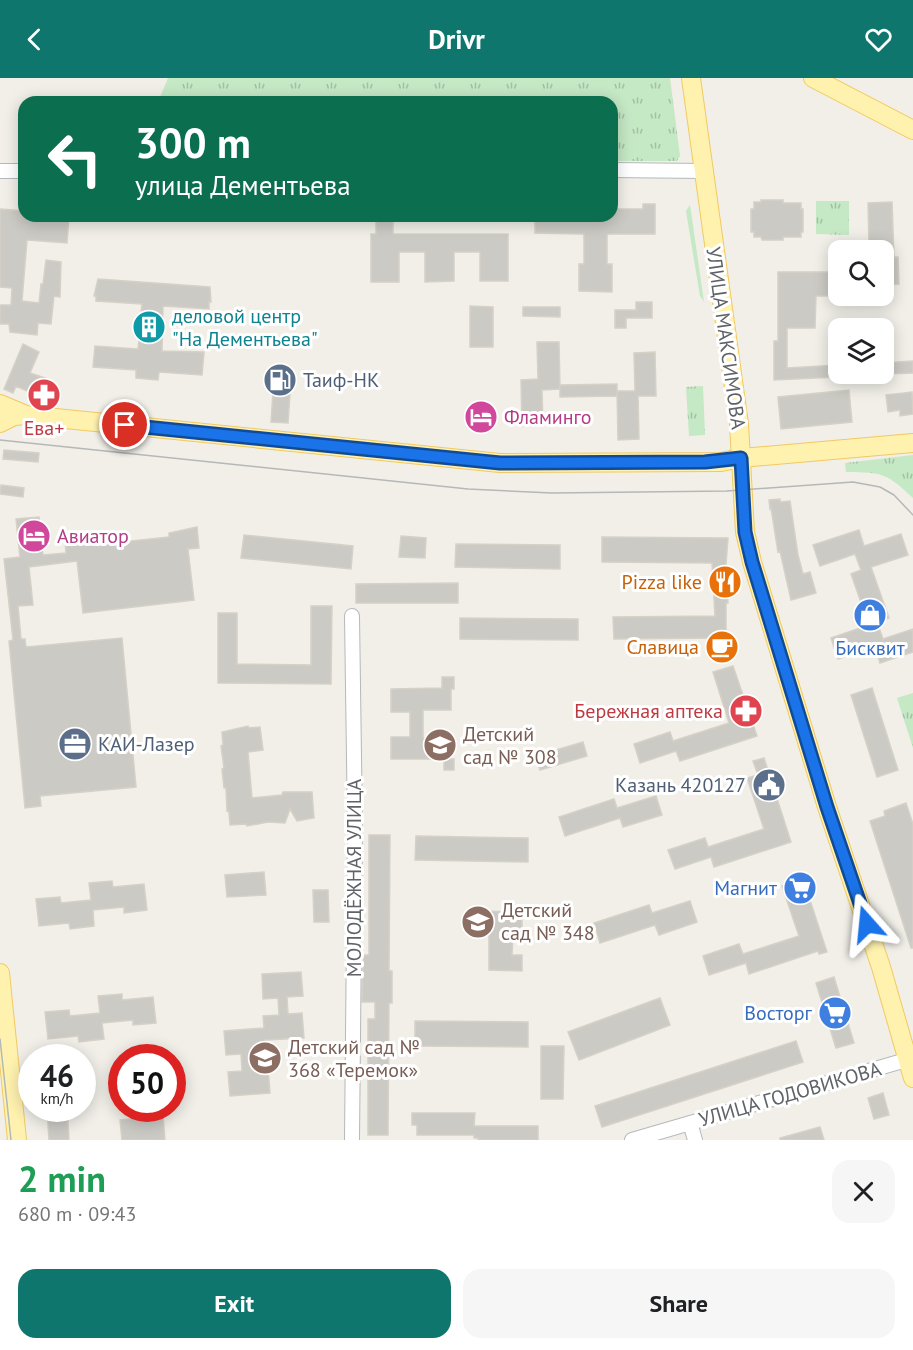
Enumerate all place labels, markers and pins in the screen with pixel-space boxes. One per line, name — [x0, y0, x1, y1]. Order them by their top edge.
place label: деловой центр "На Дементьева" — [172, 303, 318, 352]
building icon: деловой центр "На Дементьева" — [131, 309, 167, 345]
fuel station icon: Таиф-НК — [262, 362, 298, 398]
place label: Таиф-НК — [303, 367, 379, 393]
pharmacy icon: Ева+ — [26, 377, 62, 413]
pin — [99, 399, 150, 450]
hotel icon: Фламинго — [463, 399, 499, 435]
place label: Фламинго — [504, 404, 591, 430]
place label: Ева+ — [24, 415, 64, 441]
hotel icon: Авиатор — [16, 518, 52, 554]
place label: Авиатор — [57, 523, 129, 549]
restaurant icon: Pizza like — [707, 564, 743, 600]
place label: Pizza like — [622, 569, 702, 595]
shop icon: Бисквит — [852, 597, 888, 633]
cafe icon: Славица — [704, 629, 740, 665]
place label: Славица — [626, 634, 699, 660]
place label: Бисквит — [835, 635, 905, 661]
pharmacy icon: Бережная аптека — [728, 693, 764, 729]
place label: Бережная аптека — [574, 698, 723, 724]
place label: Детский сад № 308 — [463, 721, 557, 770]
office icon: КАИ-Лазер — [57, 726, 93, 762]
school or university icon: Детский сад № 308 — [422, 727, 458, 763]
place label: КАИ-Лазер — [98, 731, 195, 757]
public building icon: Казань 420127 — [751, 767, 787, 803]
place label: Казань 420127 — [615, 772, 746, 798]
supermarket icon: Магнит — [782, 870, 818, 906]
place label: Магнит — [714, 875, 777, 901]
place label: Детский сад № 348 — [501, 897, 595, 946]
school or university icon: Детский сад № 348 — [460, 904, 496, 940]
supermarket icon: Восторг — [817, 995, 853, 1031]
place label: Восторг — [744, 1000, 813, 1026]
place label: Детский сад № 368 «Теремок» — [288, 1034, 420, 1083]
school or university icon: Детский сад № 368 «Теремок» — [247, 1040, 283, 1076]

